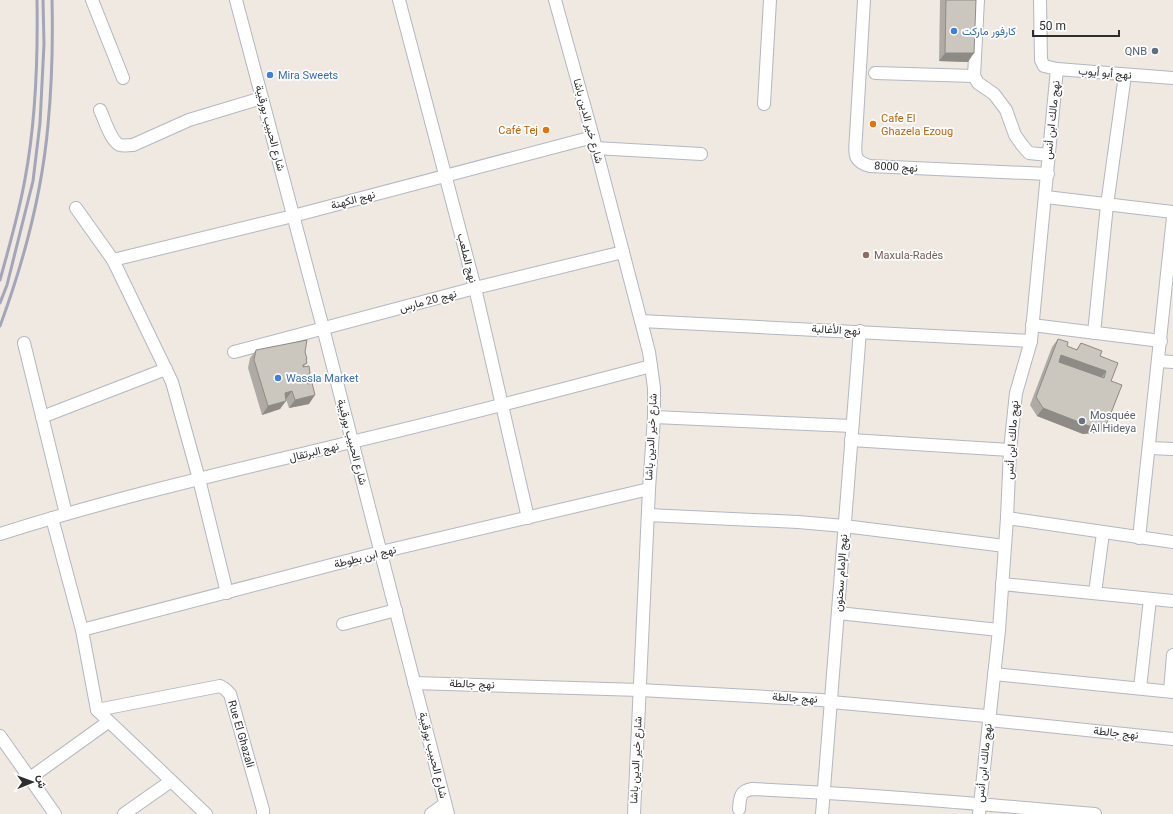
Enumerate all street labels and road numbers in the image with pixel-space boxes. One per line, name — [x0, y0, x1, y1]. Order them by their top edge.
street label: نهج أبو أيوب — [1078, 64, 1132, 83]
street label: شارع خير الدين باشا — [569, 77, 606, 165]
street label: نهج مالك ابن أنس — [1041, 80, 1064, 160]
street label: شارع الحبيب بورقيبة — [251, 84, 288, 173]
street label: نهج 8000 — [874, 159, 918, 176]
street label: نهج الكهنة — [330, 188, 377, 213]
street label: نهج الملعب — [454, 232, 479, 285]
street label: نهج 20 مارس — [398, 287, 458, 316]
street label: نهج الأغالبة — [811, 322, 861, 339]
street label: شارع خير الدين باشا — [642, 393, 661, 481]
street label: شارع الحبيب بورقيبة — [333, 398, 370, 487]
street label: نهج مالك ابن أنس — [1003, 400, 1022, 480]
street label: نهج البرتقال — [288, 440, 341, 465]
street label: نهج الإمام سحنون — [832, 534, 851, 612]
street label: نهج ابن بطوطة — [332, 543, 398, 572]
street label: نهج جالطة — [449, 677, 495, 692]
street label: نهج جالطة — [772, 690, 818, 707]
street label: Rue El Ghazali — [225, 699, 257, 769]
street label: شارع الحبيب بورقيبة — [415, 710, 450, 800]
street label: شارع خير الدين باشا — [627, 716, 646, 804]
street label: نهج مالك ابن أنس — [973, 723, 996, 803]
street label: نهج جالطة — [1093, 724, 1139, 743]

